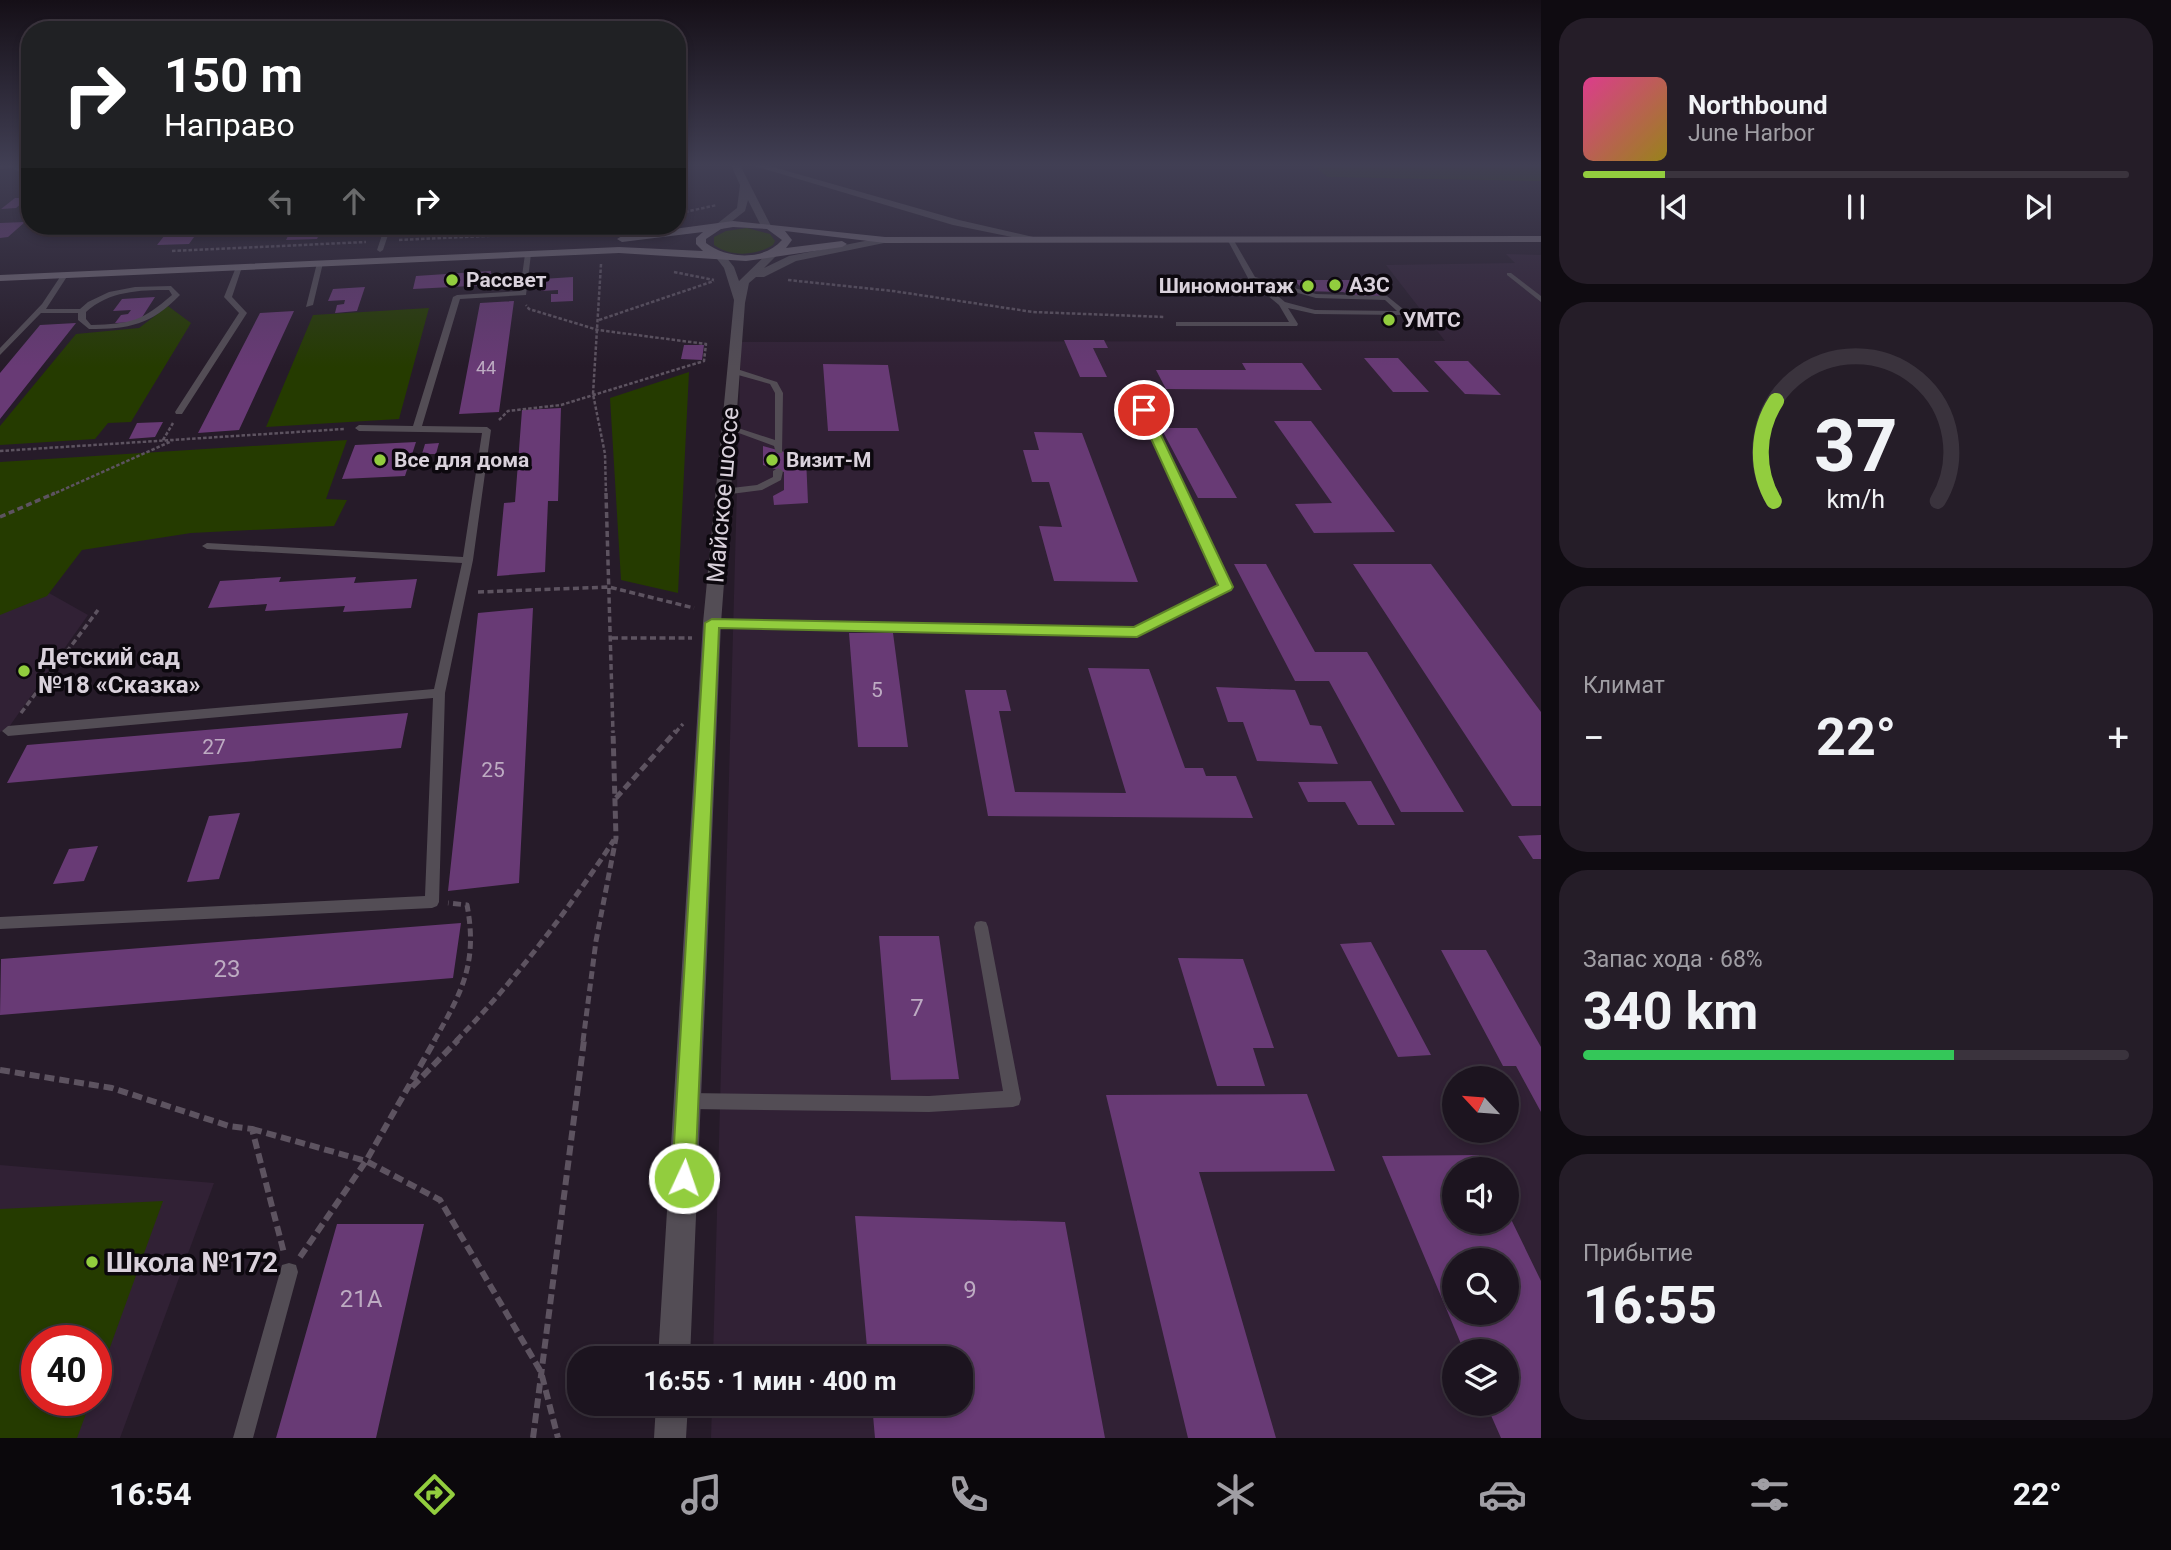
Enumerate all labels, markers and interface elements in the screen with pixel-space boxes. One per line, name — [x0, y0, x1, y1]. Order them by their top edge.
text: 150 m — [164, 47, 303, 104]
icon: right — [49, 49, 140, 140]
text: Northbound — [1688, 90, 1828, 120]
text: Направо — [164, 106, 295, 144]
text: June Harbor — [1688, 120, 1815, 147]
icon: left — [262, 182, 300, 220]
icon: ahead — [335, 182, 373, 220]
icon: right — [408, 182, 446, 220]
icon: previous — [1655, 188, 1693, 226]
icon: pause — [1837, 188, 1875, 226]
icon: next — [2019, 188, 2057, 226]
place label: Рассвет — [466, 268, 547, 292]
marker: Рассвет — [444, 272, 460, 288]
place label: АЗС — [1349, 273, 1390, 297]
place label: Шиномонтаж — [1159, 274, 1294, 298]
marker: АЗС — [1327, 277, 1343, 293]
marker: Шиномонтаж — [1300, 278, 1316, 294]
place label: УМТС — [1403, 308, 1461, 332]
marker: УМТС — [1381, 312, 1397, 328]
house number: 44 — [476, 357, 496, 378]
pin — [1114, 380, 1174, 440]
icon: arrive — [1125, 391, 1163, 429]
text: 37 — [1814, 403, 1898, 489]
street label: Майское шоссе — [701, 406, 745, 584]
place label: Все для дома — [394, 448, 529, 472]
place label: Визит-М — [786, 448, 871, 472]
marker: Все для дома — [372, 452, 388, 468]
marker: Визит-М — [764, 452, 780, 468]
text: km/h — [1827, 485, 1885, 514]
place label: Детский сад №18 «Сказка» — [38, 643, 201, 699]
marker: Детский сад №18 «Сказка» — [16, 663, 32, 679]
text: Климат — [1583, 672, 1665, 699]
house number: 5 — [871, 678, 883, 702]
text: 22° — [1816, 707, 1896, 768]
text: − — [1583, 716, 1605, 760]
text: + — [2107, 716, 2129, 760]
house number: 27 — [202, 735, 226, 759]
house number: 25 — [481, 758, 505, 782]
text: Запас хода · 68% — [1583, 946, 1763, 973]
house number: 23 — [214, 955, 240, 983]
text: 340 km — [1583, 981, 1758, 1042]
house number: 7 — [910, 994, 924, 1022]
north arrow — [1442, 1066, 1519, 1143]
map controls — [1442, 1066, 1519, 1416]
position arrow — [647, 1141, 721, 1215]
button: sound — [1442, 1157, 1519, 1234]
text: Прибытие — [1583, 1240, 1693, 1267]
place label: Школа №172 — [106, 1246, 278, 1279]
button: search — [1442, 1248, 1519, 1325]
marker: Школа №172 — [84, 1254, 100, 1270]
text: 16:55 — [1583, 1275, 1717, 1336]
house number: 9 — [963, 1276, 977, 1304]
house number: 21А — [340, 1285, 383, 1313]
speed limit sign: 40 — [21, 1325, 112, 1416]
button: layers — [1442, 1339, 1519, 1416]
text: 16:55 · 1 мин · 400 m — [644, 1366, 896, 1396]
icon: directions — [410, 1470, 459, 1519]
icon: music — [677, 1470, 726, 1519]
icon: phone — [944, 1470, 993, 1519]
icon: climate — [1211, 1470, 1260, 1519]
icon: car — [1478, 1470, 1527, 1519]
icon: filters — [1745, 1470, 1794, 1519]
text: 16:54 — [109, 1475, 192, 1513]
text: 22° — [2013, 1475, 2062, 1513]

